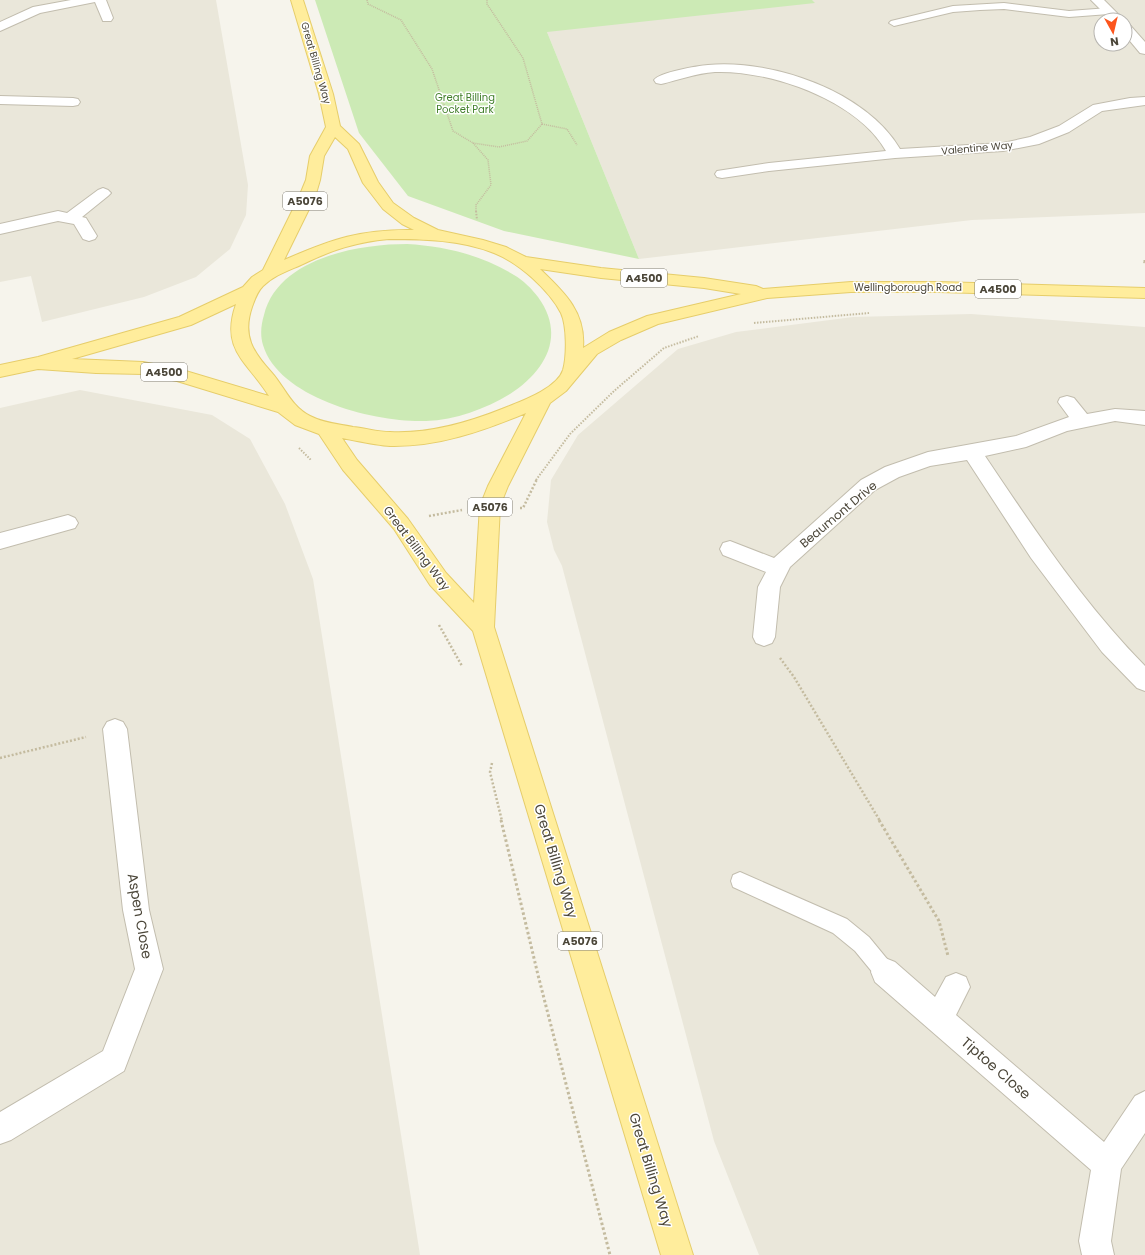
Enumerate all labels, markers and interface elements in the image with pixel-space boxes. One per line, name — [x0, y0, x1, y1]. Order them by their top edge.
north arrow — [1093, 12, 1133, 52]
street label: Great Billing Way — [297, 20, 335, 106]
text: N — [1109, 33, 1120, 50]
park label: Great Billing Pocket Park — [435, 90, 495, 117]
street label: Valentine Way — [940, 137, 1014, 159]
road number: A5076 — [283, 192, 327, 210]
road number: A4500 — [621, 269, 667, 287]
street label: Wellingborough Road — [854, 280, 962, 295]
road number: A4500 — [975, 280, 1021, 298]
road number: A4500 — [141, 363, 187, 381]
street label: Beaumont Drive — [796, 477, 880, 551]
road number: A5076 — [468, 498, 512, 516]
street label: Great Billing Way — [380, 502, 455, 594]
street label: Great Billing Way — [529, 801, 583, 921]
street label: Aspen Close — [123, 872, 157, 961]
road number: A5076 — [558, 932, 602, 950]
street label: Tiptoe Close — [957, 1032, 1035, 1104]
street label: Great Billing Way — [624, 1110, 678, 1230]

